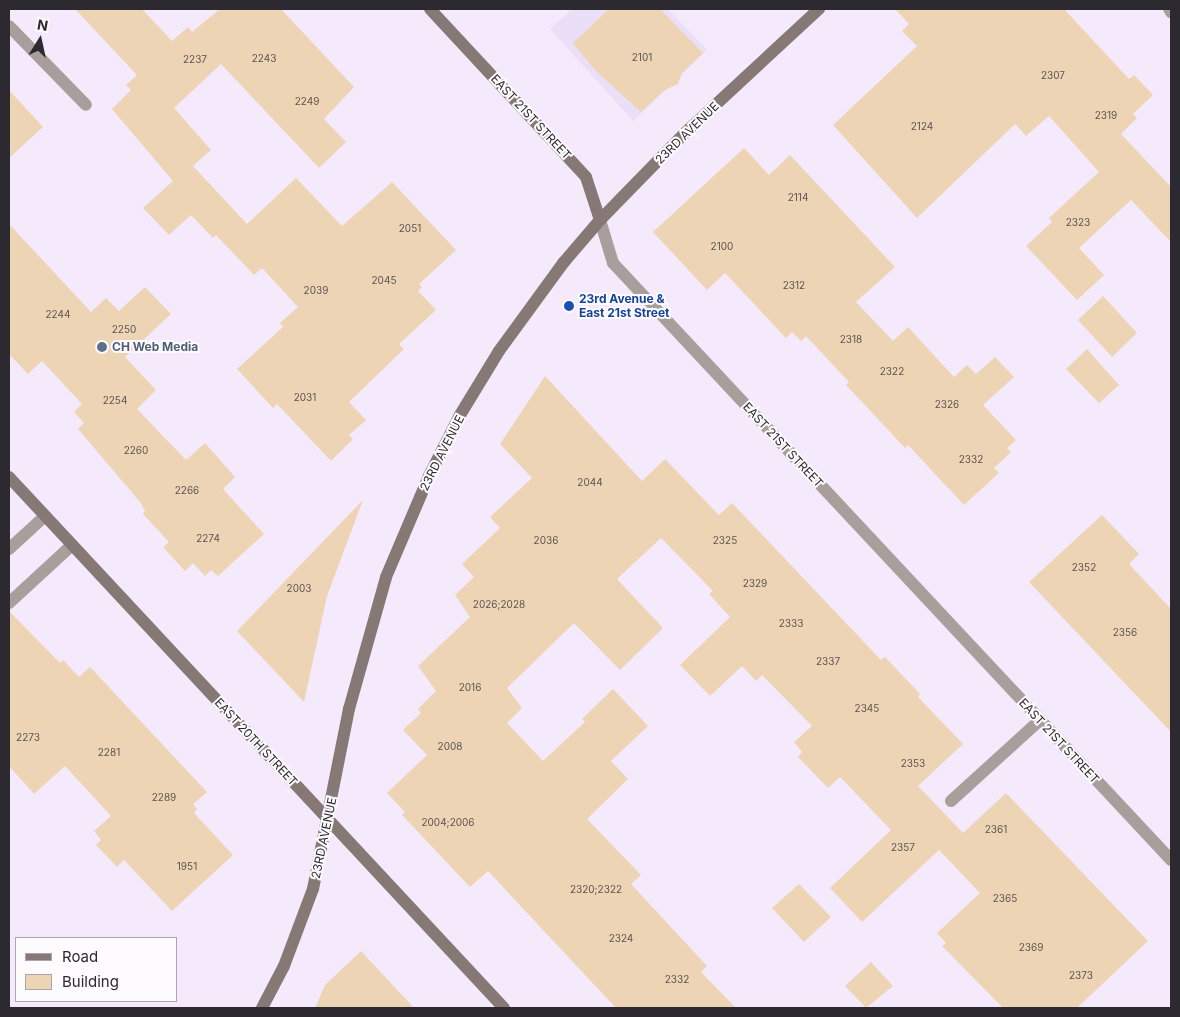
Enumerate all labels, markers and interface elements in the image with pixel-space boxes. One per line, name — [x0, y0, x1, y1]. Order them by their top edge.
north arrow — [15, 15, 65, 65]
text: N — [36, 15, 49, 34]
house number: 2101 — [632, 52, 652, 64]
house number: 2243 — [252, 53, 276, 65]
house number: 2237 — [183, 54, 207, 66]
house number: 2307 — [1041, 70, 1065, 82]
street label: EAST 21ST STREET — [488, 72, 574, 162]
house number: 2249 — [295, 96, 319, 108]
street label: 23RD AVENUE — [652, 99, 722, 167]
house number: 2319 — [1095, 110, 1117, 122]
house number: 2124 — [911, 121, 933, 133]
house number: 2114 — [788, 192, 808, 204]
house number: 2323 — [1066, 217, 1090, 229]
house number: 2051 — [399, 223, 421, 235]
house number: 2100 — [711, 241, 733, 253]
house number: 2045 — [372, 275, 396, 287]
house number: 2312 — [783, 280, 805, 292]
house number: 2039 — [304, 285, 328, 297]
place label: 23rd Avenue & East 21st Street — [579, 292, 669, 320]
marker: 23rd Avenue & East 21st Street — [563, 300, 575, 312]
house number: 2244 — [46, 309, 70, 321]
house number: 2250 — [112, 324, 136, 336]
house number: 2318 — [840, 334, 862, 346]
place label: CH Web Media — [112, 340, 198, 354]
marker: CH Web Media — [96, 341, 108, 353]
house number: 2322 — [880, 366, 904, 378]
house number: 2031 — [294, 392, 316, 404]
house number: 2254 — [103, 395, 127, 407]
house number: 2326 — [935, 399, 959, 411]
street label: EAST 21ST STREET — [740, 400, 826, 490]
street label: 23RD AVENUE — [417, 413, 467, 493]
house number: 2260 — [124, 445, 148, 457]
house number: 2332 — [959, 454, 983, 466]
house number: 2044 — [577, 477, 603, 489]
house number: 2266 — [175, 485, 199, 497]
house number: 2274 — [196, 533, 220, 545]
house number: 2036 — [534, 535, 558, 547]
house number: 2325 — [713, 535, 737, 547]
house number: 2352 — [1072, 562, 1096, 574]
house number: 2329 — [743, 578, 767, 590]
house number: 2003 — [287, 583, 311, 595]
house number: 2026;2028 — [473, 599, 525, 611]
house number: 2333 — [779, 618, 803, 630]
house number: 2356 — [1113, 627, 1137, 639]
house number: 2337 — [816, 656, 840, 668]
house number: 2016 — [459, 682, 481, 694]
street label: EAST 20TH STREET — [212, 695, 300, 789]
street label: EAST 21ST STREET — [1016, 696, 1102, 786]
house number: 2345 — [855, 703, 879, 715]
house number: 2273 — [16, 732, 40, 744]
house number: 2008 — [438, 741, 462, 753]
house number: 2281 — [98, 747, 120, 759]
house number: 2353 — [901, 758, 925, 770]
house number: 2289 — [152, 792, 176, 804]
street label: 23RD AVENUE — [308, 796, 340, 880]
house number: 2004;2006 — [421, 817, 475, 829]
house number: 2361 — [985, 824, 1007, 836]
house number: 2357 — [891, 842, 915, 854]
house number: 1951 — [177, 861, 197, 873]
house number: 2320;2322 — [570, 884, 622, 896]
house number: 2365 — [993, 893, 1017, 905]
house number: 2324 — [609, 933, 633, 945]
legend — [15, 937, 178, 1002]
house number: 2369 — [1019, 942, 1043, 954]
text: Road — [62, 947, 98, 966]
house number: 2373 — [1069, 970, 1093, 982]
text: Building — [62, 972, 119, 991]
house number: 2332 — [665, 974, 689, 986]

